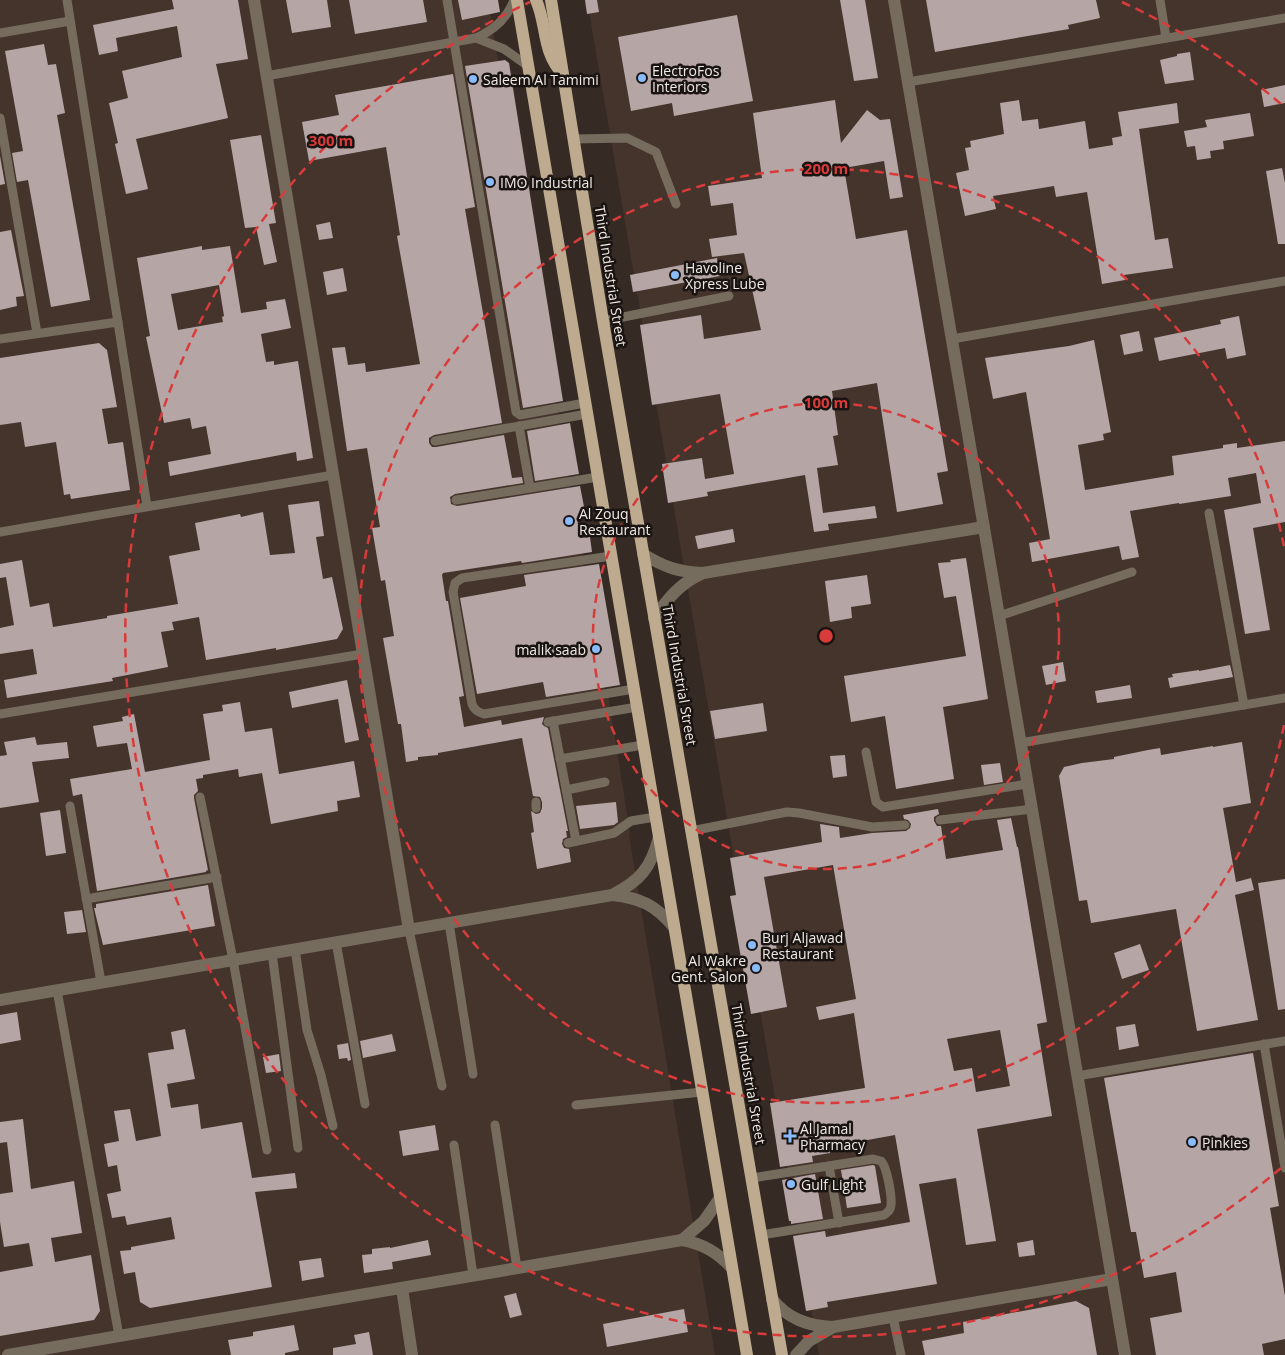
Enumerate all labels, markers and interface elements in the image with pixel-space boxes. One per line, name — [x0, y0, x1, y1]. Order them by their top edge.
place label: ElectroFos Interiors — [652, 61, 720, 96]
place label: Saleem Al Tamimi — [483, 70, 599, 89]
marker: ElectroFos Interiors — [636, 72, 648, 84]
marker: Saleem Al Tamimi — [467, 73, 479, 85]
text: 300 m — [309, 130, 353, 150]
text: 200 m — [804, 158, 848, 178]
place label: IMO Industrial — [500, 173, 593, 192]
marker: IMO Industrial — [484, 176, 496, 188]
street label: Third Industrial Street — [590, 204, 632, 348]
place label: Havoline Xpress Lube — [685, 258, 765, 293]
marker: Havoline Xpress Lube — [669, 269, 681, 281]
text: 100 m — [804, 392, 848, 412]
place label: Al Zouq Restaurant — [579, 504, 651, 539]
marker: Al Zouq Restaurant — [563, 515, 575, 527]
street label: Third Industrial Street — [658, 603, 702, 747]
centre of rings — [817, 627, 835, 645]
place label: malik saab — [516, 640, 586, 659]
marker: malik saab — [590, 643, 602, 655]
place label: Burj Aljawad Restaurant — [762, 928, 843, 963]
marker: Burj Aljawad Restaurant — [746, 939, 758, 951]
place label: Al Wakre Gent. Salon — [671, 951, 746, 986]
marker: Al Wakre Gent. Salon — [750, 962, 762, 974]
street label: Third Industrial Street — [727, 1002, 771, 1146]
place label: Al Jamal Pharmacy — [800, 1119, 866, 1154]
marker: Al Jamal Pharmacy — [784, 1130, 796, 1142]
place label: Pinkies — [1202, 1133, 1248, 1152]
marker: Pinkies — [1186, 1136, 1198, 1148]
place label: Gulf Light — [801, 1175, 864, 1194]
marker: Gulf Light — [785, 1178, 797, 1190]

